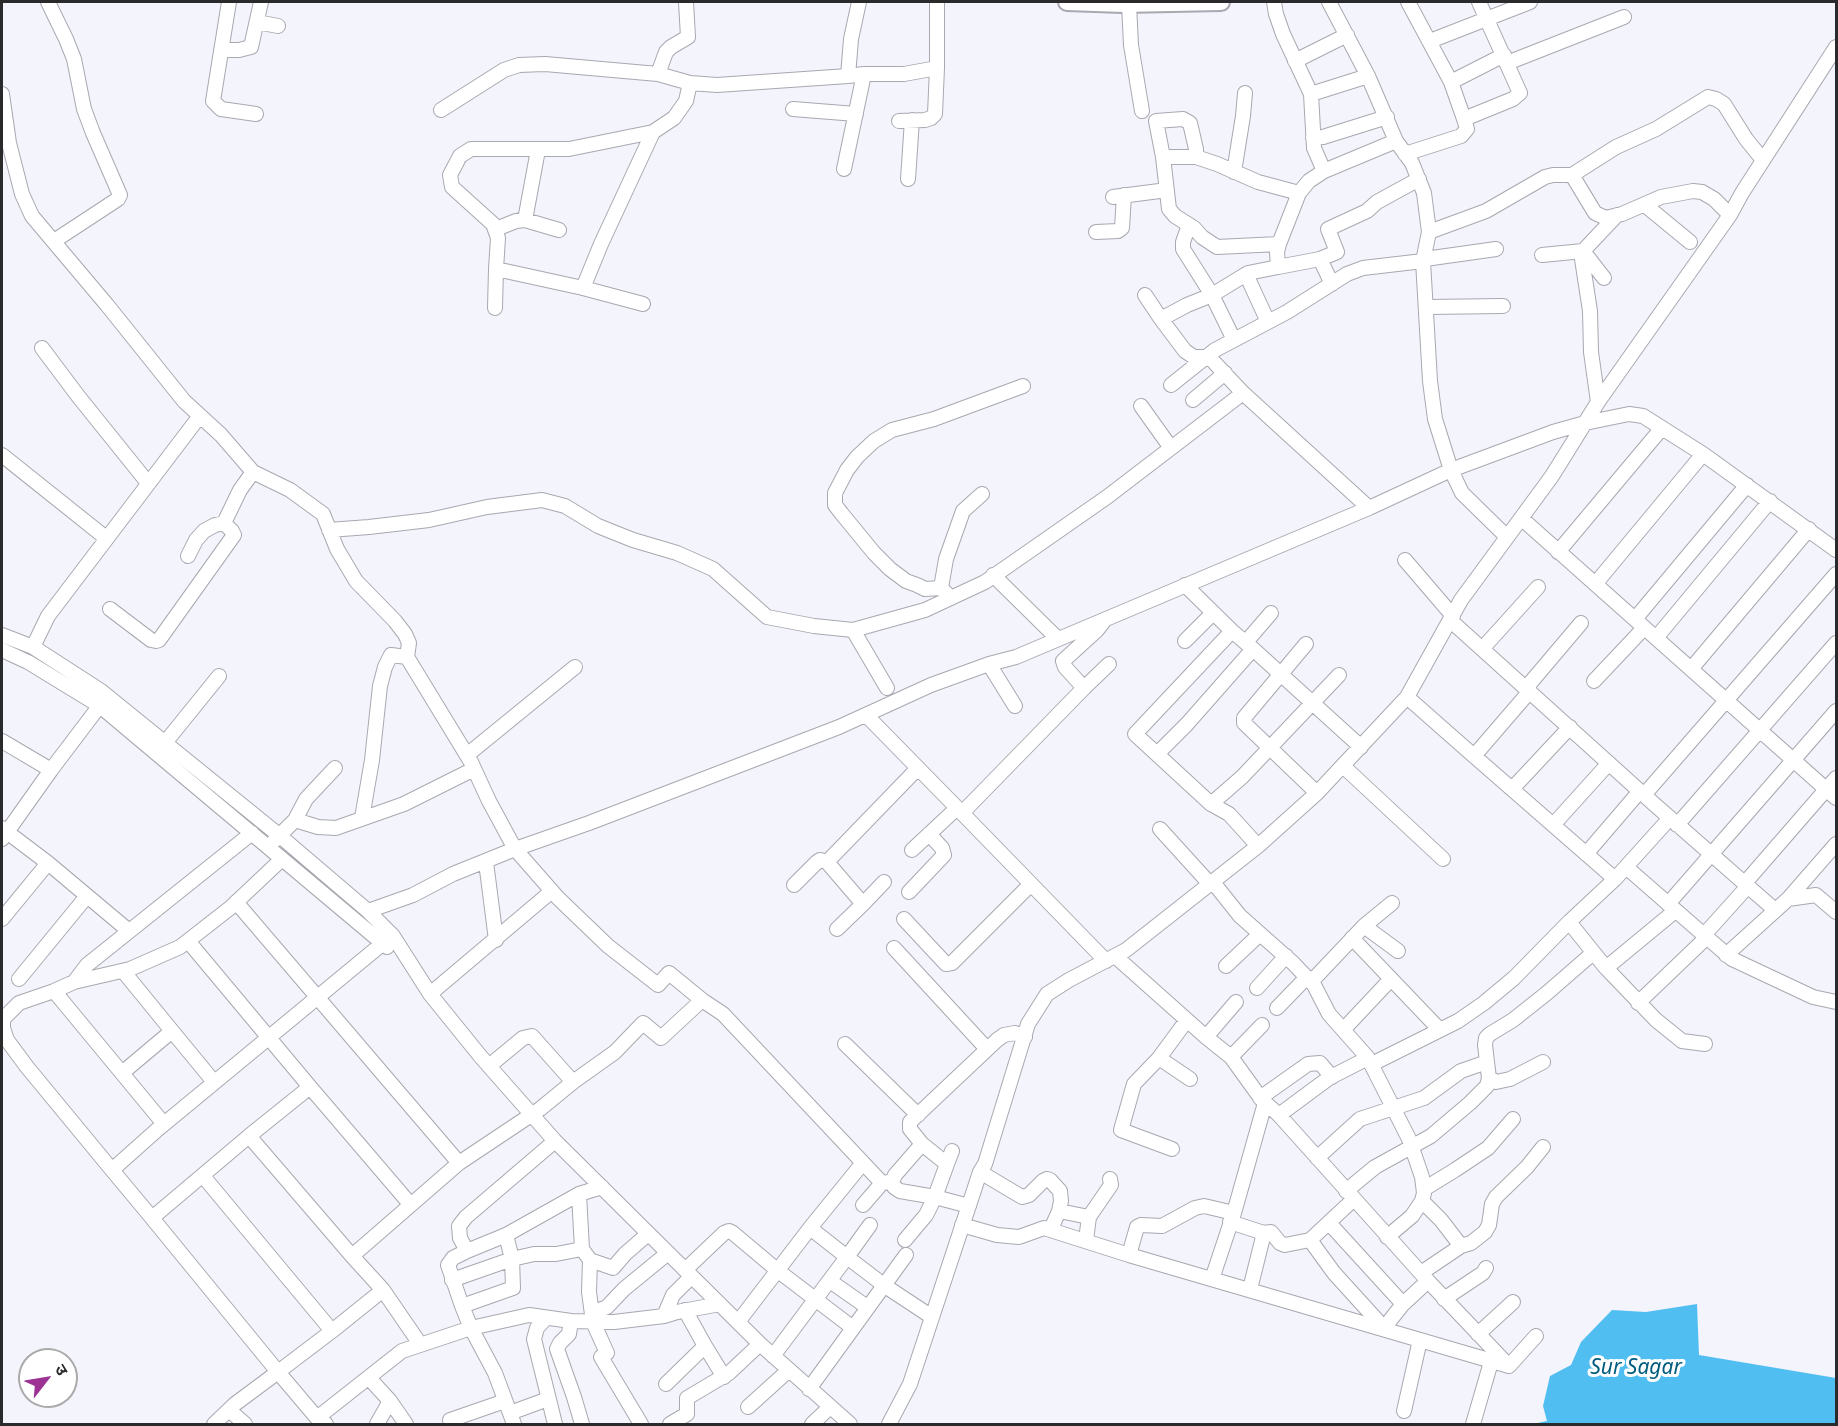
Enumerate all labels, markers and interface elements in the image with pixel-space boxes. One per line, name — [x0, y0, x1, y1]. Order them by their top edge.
north arrow — [18, 1348, 78, 1408]
water label: Sur Sagar — [1590, 1355, 1682, 1381]
text: उ — [50, 1360, 74, 1379]

